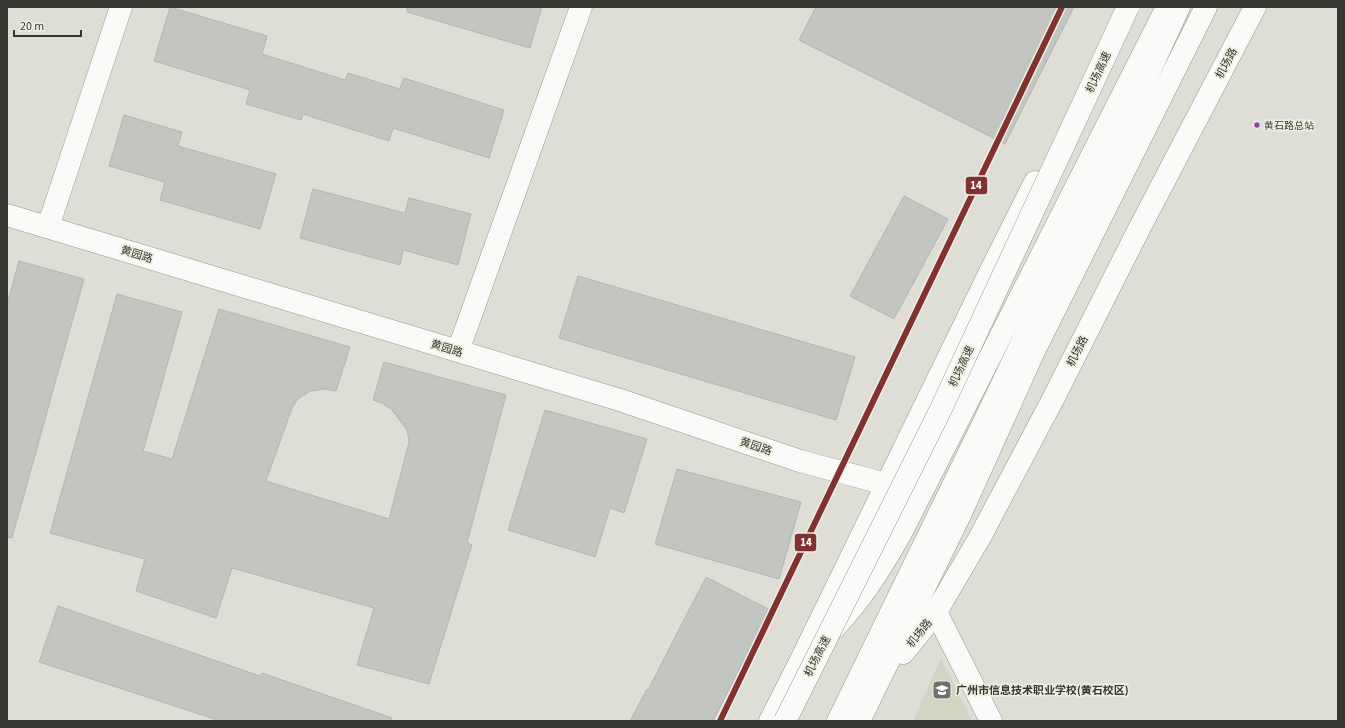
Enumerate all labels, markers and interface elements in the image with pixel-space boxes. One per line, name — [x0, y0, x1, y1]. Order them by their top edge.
scale bar — [14, 12, 81, 38]
text: 20 m — [20, 18, 44, 35]
street label: 机场路 — [1212, 45, 1241, 81]
street label: 机场高速 — [1082, 49, 1115, 95]
place label: 黄石路总站 — [1264, 119, 1314, 133]
marker: 黄石路总站 — [1252, 120, 1262, 130]
line badge: 14 — [965, 176, 988, 195]
text: 14 — [970, 178, 982, 193]
street label: 黄园路 — [119, 242, 155, 266]
street label: 机场路 — [1063, 333, 1092, 369]
street label: 黄园路 — [429, 336, 465, 360]
street label: 机场高速 — [945, 343, 978, 389]
street label: 黄园路 — [738, 434, 774, 459]
line badge: 14 — [794, 533, 817, 552]
text: 14 — [800, 535, 812, 550]
street label: 机场路 — [903, 616, 936, 651]
street label: 机场高速 — [801, 633, 834, 679]
school or university icon: 广州市信息技术职业学校(黄石校区) — [931, 679, 953, 701]
place label: 广州市信息技术职业学校(黄石校区) — [956, 683, 1129, 698]

